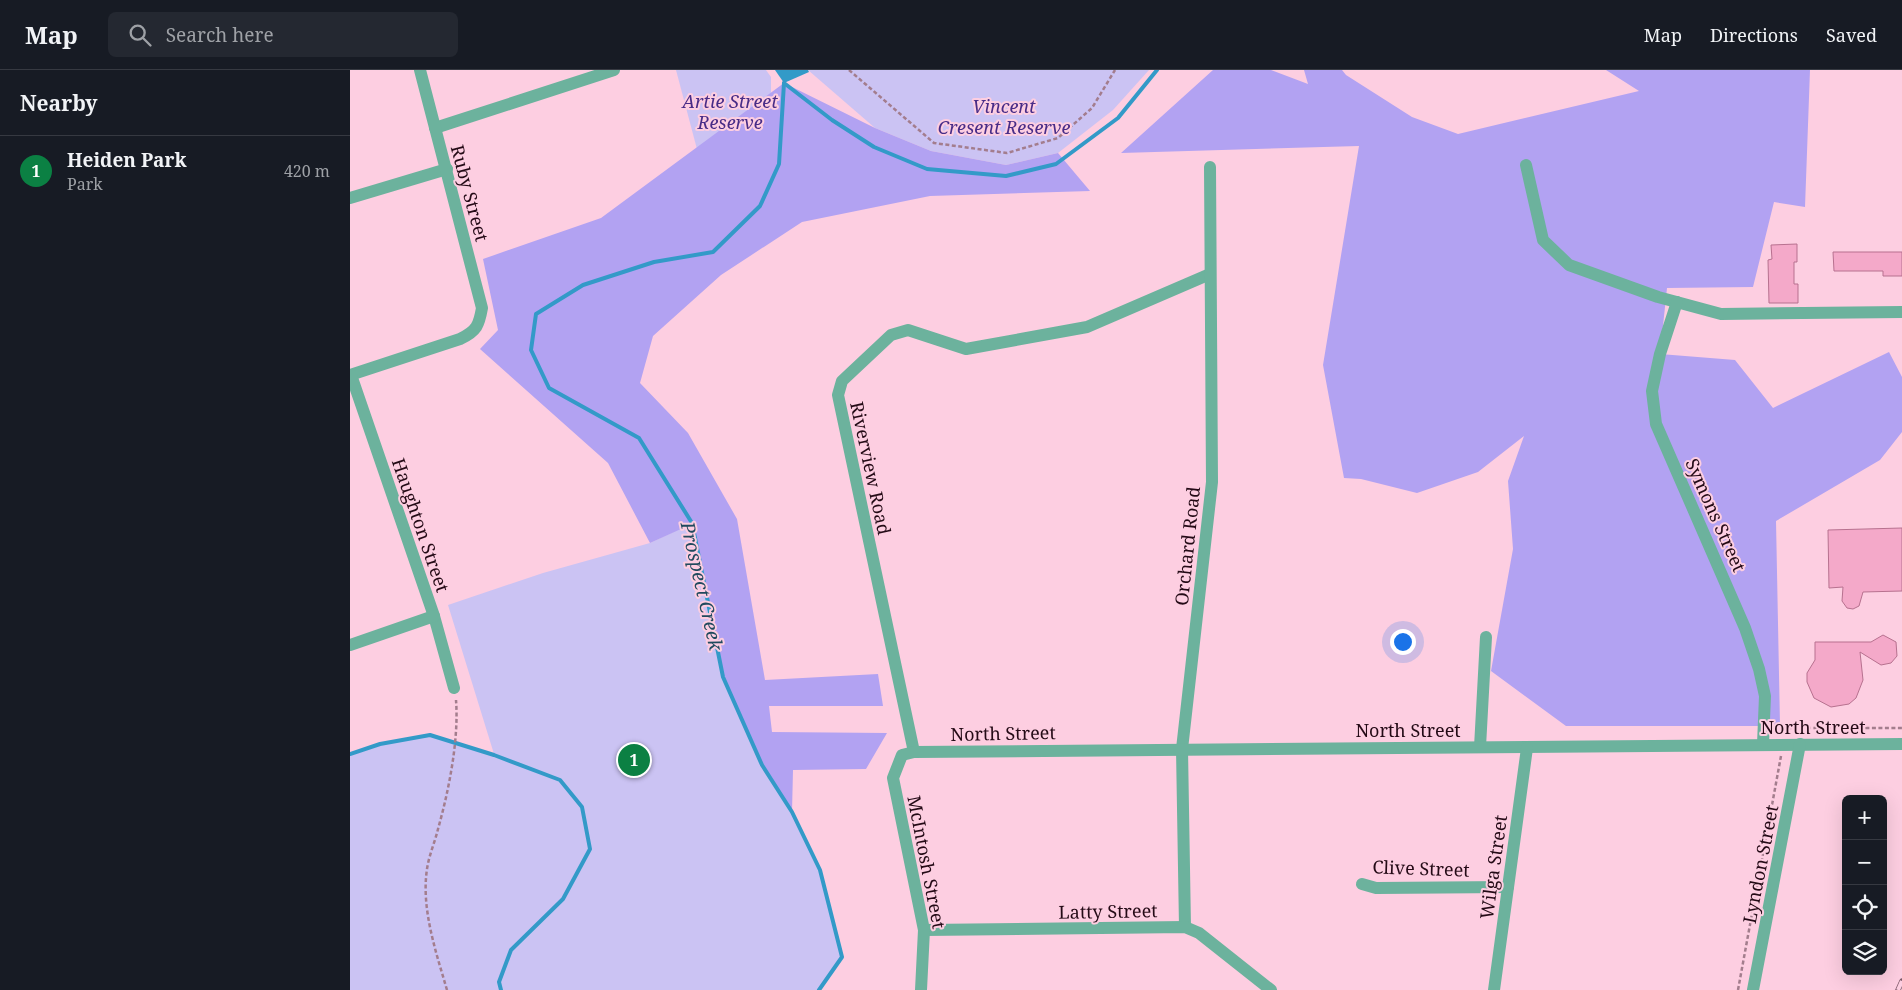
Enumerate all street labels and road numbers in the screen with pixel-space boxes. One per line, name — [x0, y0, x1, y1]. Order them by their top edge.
street label: Ruby Street — [446, 142, 494, 244]
street label: Riverview Road — [845, 399, 897, 537]
street label: Haughton Street — [387, 455, 455, 595]
street label: Symons Street — [1680, 455, 1752, 575]
street label: Orchard Road — [1169, 485, 1205, 607]
street label: North Street — [1760, 715, 1866, 739]
street label: North Street — [1355, 718, 1461, 742]
street label: North Street — [950, 720, 1056, 746]
street label: McIntosh Street — [902, 793, 952, 931]
street label: Lyndon Street — [1737, 803, 1783, 925]
street label: Wilga Street — [1474, 813, 1512, 921]
street label: Clive Street — [1372, 854, 1470, 882]
street label: Latty Street — [1058, 898, 1158, 924]

